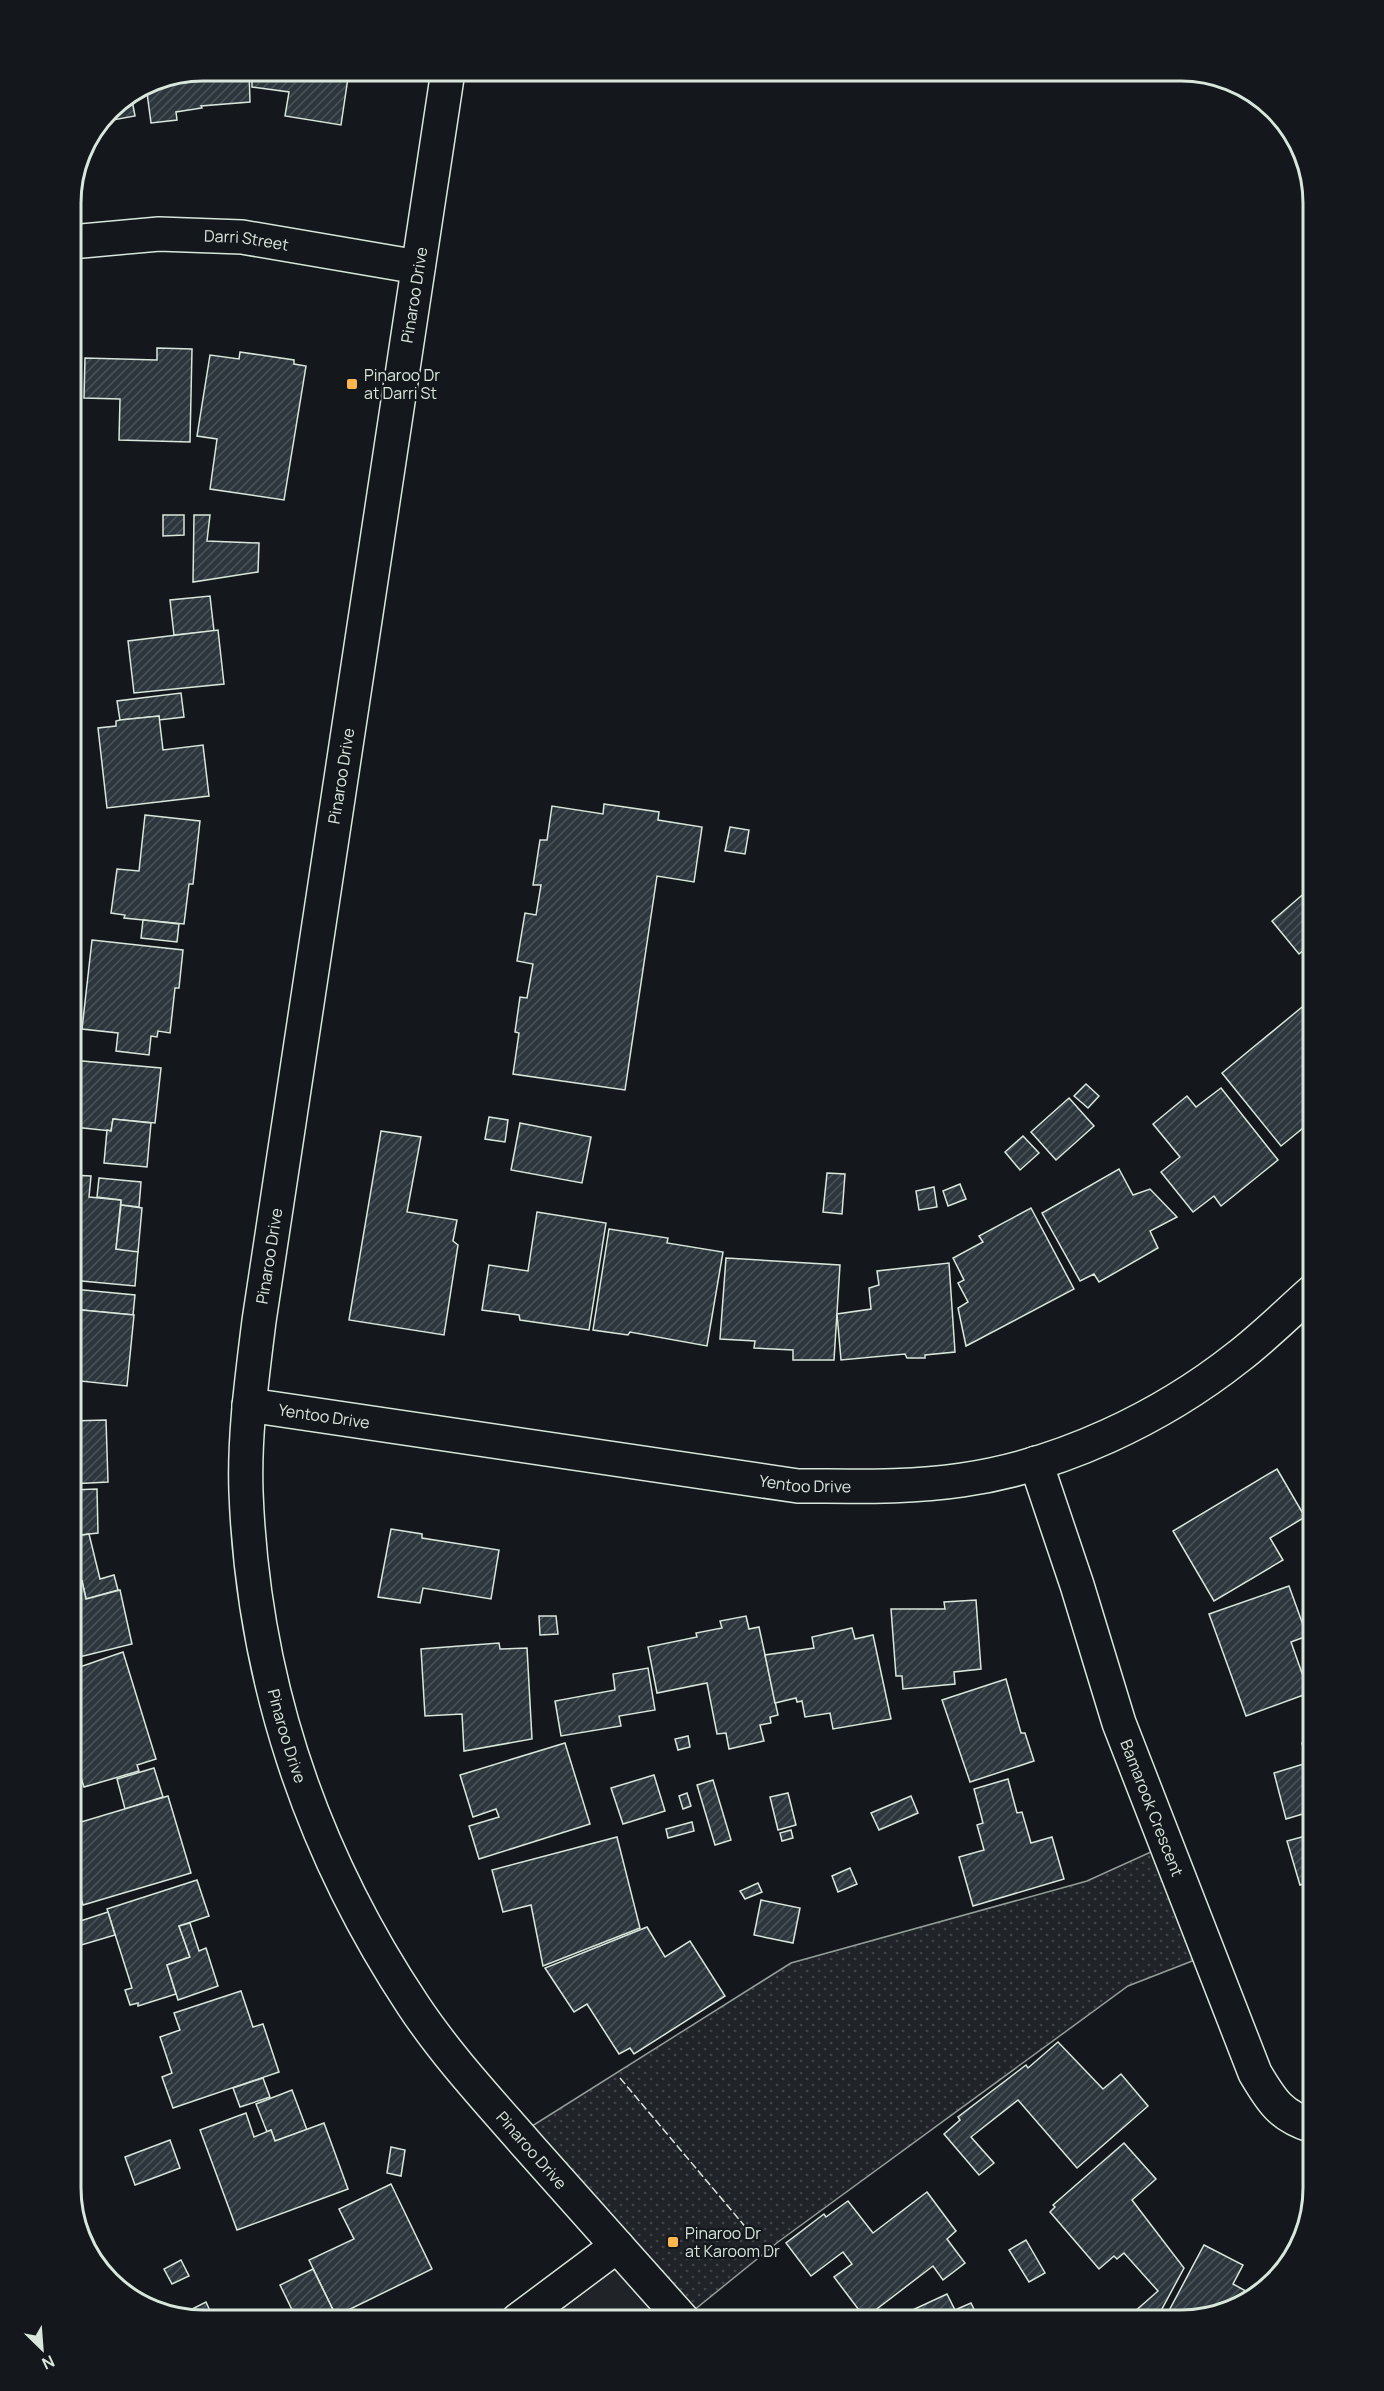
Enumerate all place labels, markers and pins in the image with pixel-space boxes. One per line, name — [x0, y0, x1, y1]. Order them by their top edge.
place label: Pinaroo Dr at Darri St — [364, 364, 440, 404]
marker: Pinaroo Dr at Darri St — [345, 377, 359, 391]
place label: Pinaroo Dr at Karoom Dr — [685, 2222, 780, 2262]
marker: Pinaroo Dr at Karoom Dr — [666, 2235, 680, 2249]

